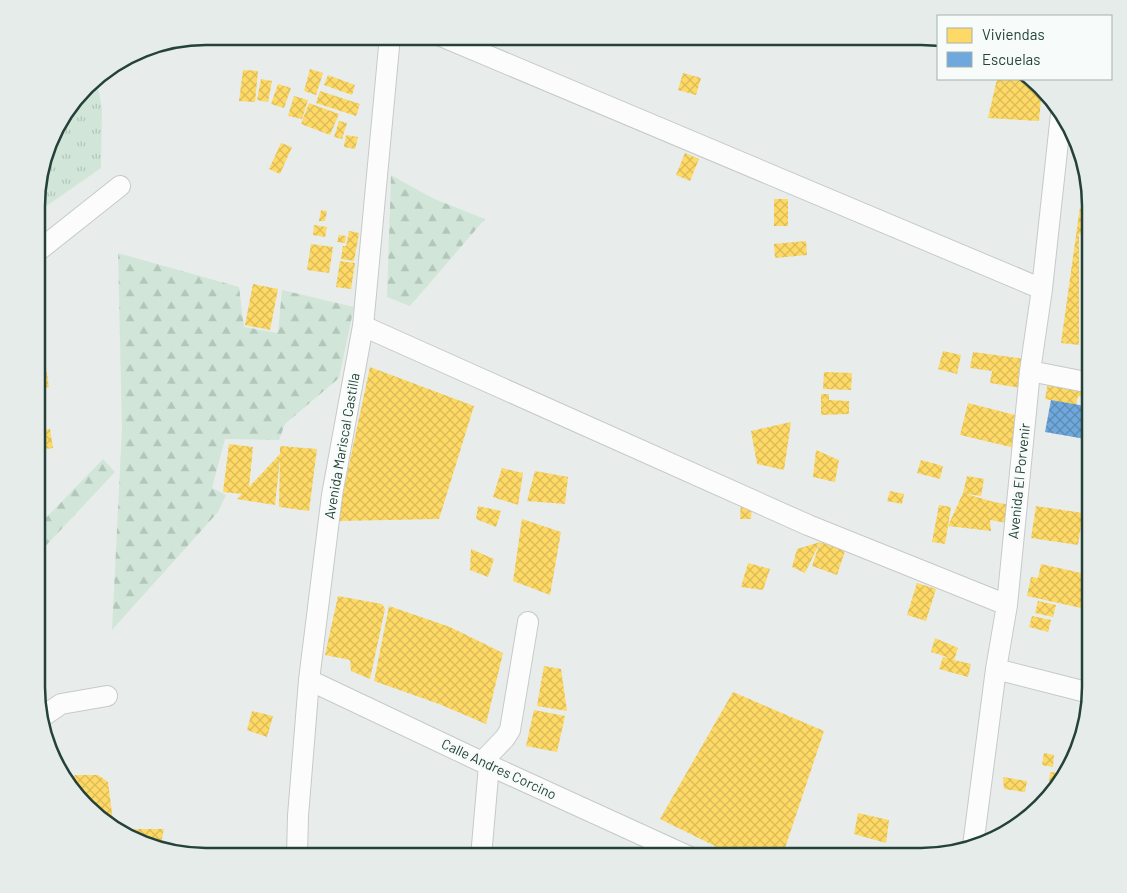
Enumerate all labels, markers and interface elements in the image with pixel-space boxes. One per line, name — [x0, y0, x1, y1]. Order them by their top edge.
legend — [937, 15, 1112, 80]
text: Viviendas — [982, 25, 1045, 43]
text: Escuelas — [982, 50, 1040, 68]
street label: Avenida Mariscal Castilla — [320, 371, 363, 520]
street label: Avenida El Porvenir — [1004, 422, 1033, 540]
street label: Calle Andres Corcino — [439, 734, 559, 803]

